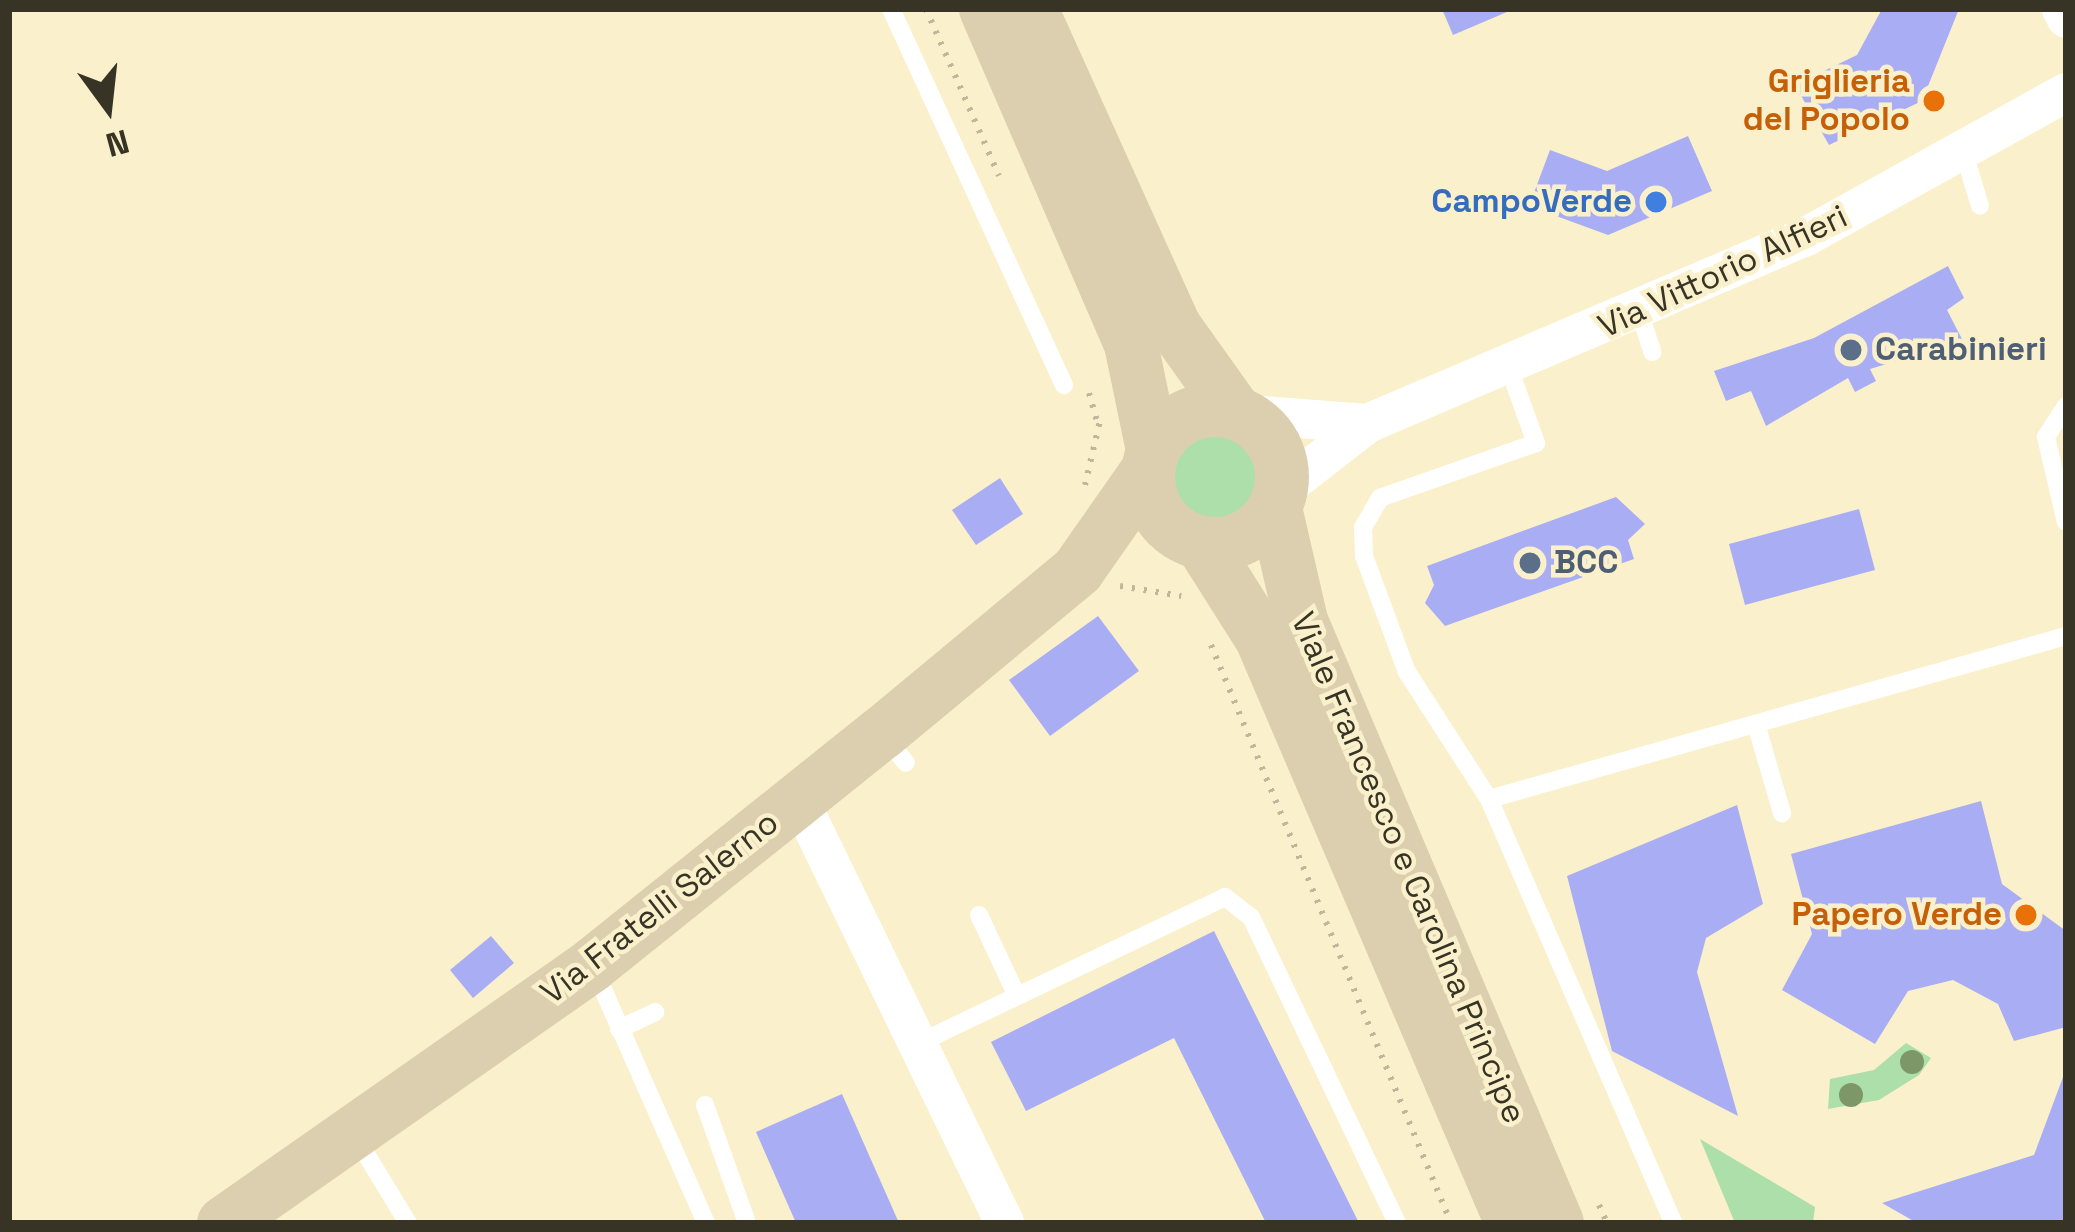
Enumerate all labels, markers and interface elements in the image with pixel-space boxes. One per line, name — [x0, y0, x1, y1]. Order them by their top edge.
north arrow — [48, 48, 168, 168]
place label: Griglieria del Popolo — [1743, 62, 1910, 140]
marker: Griglieria del Popolo — [1921, 88, 1947, 114]
text: N — [101, 120, 133, 166]
place label: CampoVerde — [1431, 182, 1632, 222]
marker: CampoVerde — [1643, 189, 1669, 215]
street label: Via Vittorio Alfieri — [1592, 197, 1854, 347]
place label: Carabinieri — [1875, 330, 2047, 370]
marker: Carabinieri — [1838, 337, 1864, 363]
place label: BCC — [1554, 543, 1618, 583]
marker: BCC — [1517, 550, 1543, 576]
street label: Viale Francesco e Carolina Principe — [1282, 607, 1534, 1129]
street label: Via Fratelli Salerno — [533, 803, 787, 1013]
place label: Papero Verde — [1791, 895, 2002, 935]
marker: Papero Verde — [2013, 902, 2039, 928]

